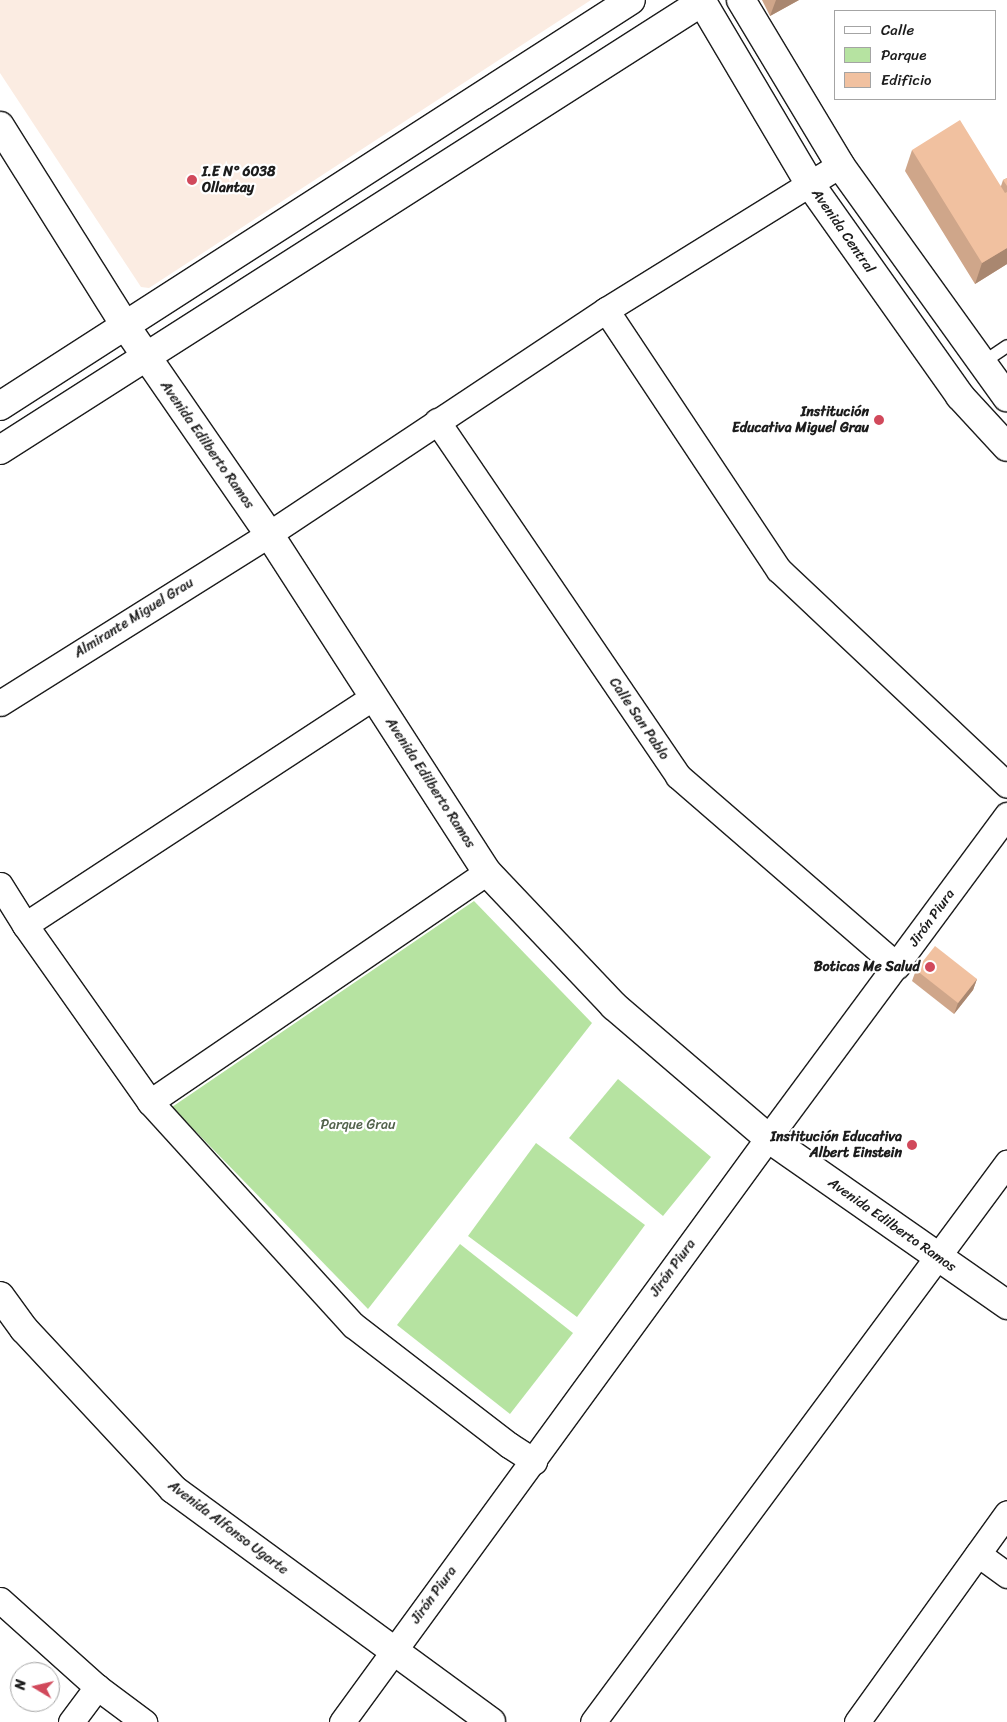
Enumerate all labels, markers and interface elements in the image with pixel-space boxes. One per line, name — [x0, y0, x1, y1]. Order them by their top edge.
legend — [834, 10, 997, 100]
text: Calle — [881, 17, 914, 43]
text: Parque — [881, 42, 926, 68]
text: Edificio — [881, 67, 932, 93]
place label: I.E N° 6038 Ollantay — [202, 164, 275, 196]
marker: I.E N° 6038 Ollantay — [186, 174, 198, 186]
street label: Avenida Central — [808, 186, 878, 276]
street label: Avenida Edilberto Ramos — [156, 378, 258, 512]
place label: Institución Educativa Miguel Grau — [732, 404, 869, 437]
marker: Institución Educativa Miguel Grau — [873, 414, 885, 426]
street label: Almirante Miguel Grau — [71, 574, 197, 662]
street label: Calle San Pablo — [605, 675, 673, 763]
street label: Avenida Edilberto Ramos — [381, 715, 479, 851]
street label: Jirón Piura — [905, 886, 959, 950]
place label: Boticas Me Salud — [814, 959, 920, 975]
marker: Boticas Me Salud — [924, 961, 936, 973]
park label: Parque Grau — [321, 1117, 395, 1133]
place label: Institución Educativa Albert Einstein — [770, 1129, 902, 1162]
marker: Institución Educativa Albert Einstein — [906, 1139, 918, 1151]
street label: Avenida Edilberto Ramos — [825, 1174, 959, 1276]
street label: Jirón Piura — [646, 1236, 700, 1300]
street label: Avenida Alfonso Ugarte — [165, 1478, 291, 1578]
street label: Jirón Piura — [407, 1563, 461, 1627]
north arrow — [10, 1662, 60, 1712]
text: N — [8, 1678, 34, 1691]

